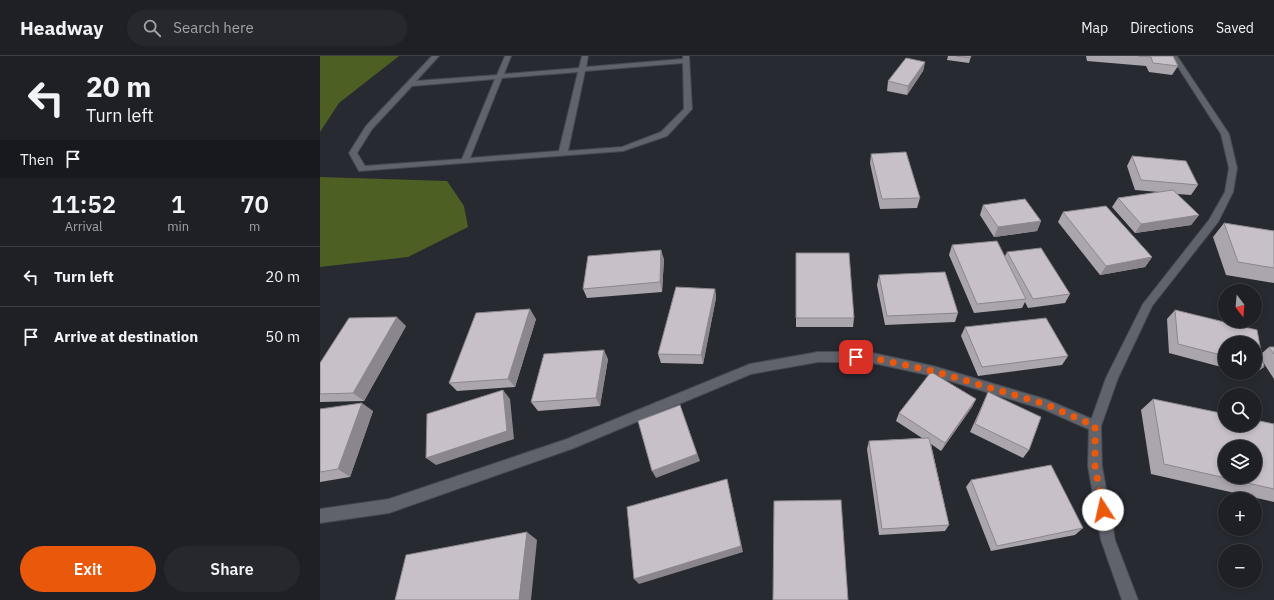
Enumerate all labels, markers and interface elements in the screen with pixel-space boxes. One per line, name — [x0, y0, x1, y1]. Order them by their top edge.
search box — [127, 10, 407, 46]
text: Headway — [20, 16, 103, 40]
icon: search — [141, 17, 163, 39]
text: Search here — [173, 18, 254, 37]
text: Map — [1081, 19, 1108, 37]
text: Directions — [1130, 19, 1194, 37]
text: Saved — [1216, 19, 1254, 37]
text: 20 m — [86, 68, 151, 105]
icon: left — [20, 72, 72, 124]
text: Turn left — [86, 104, 154, 127]
icon: arrive — [62, 148, 84, 170]
text: Then — [20, 150, 54, 169]
text: 11:52 — [51, 188, 116, 220]
text: 1 — [171, 188, 185, 220]
text: 70 — [240, 188, 269, 220]
text: Arrival — [65, 218, 103, 235]
text: min — [167, 218, 189, 235]
text: m — [249, 218, 260, 235]
icon: left — [20, 266, 42, 288]
text: Turn left — [54, 267, 114, 286]
text: 20 m — [265, 267, 300, 286]
north arrow — [1218, 284, 1262, 328]
map controls — [1218, 284, 1262, 588]
icon: arrive — [20, 326, 42, 348]
text: Arrive at destination — [54, 327, 198, 346]
text: 50 m — [265, 327, 300, 346]
button: sound — [1218, 336, 1262, 380]
pin — [839, 340, 873, 374]
icon: arrive — [845, 346, 867, 368]
button: search — [1218, 388, 1262, 432]
button: layers — [1218, 440, 1262, 484]
position arrow — [1082, 489, 1124, 531]
button: + — [1218, 492, 1262, 536]
button: − — [1218, 544, 1262, 588]
button: Exit — [20, 546, 156, 592]
button: Share — [164, 546, 300, 592]

